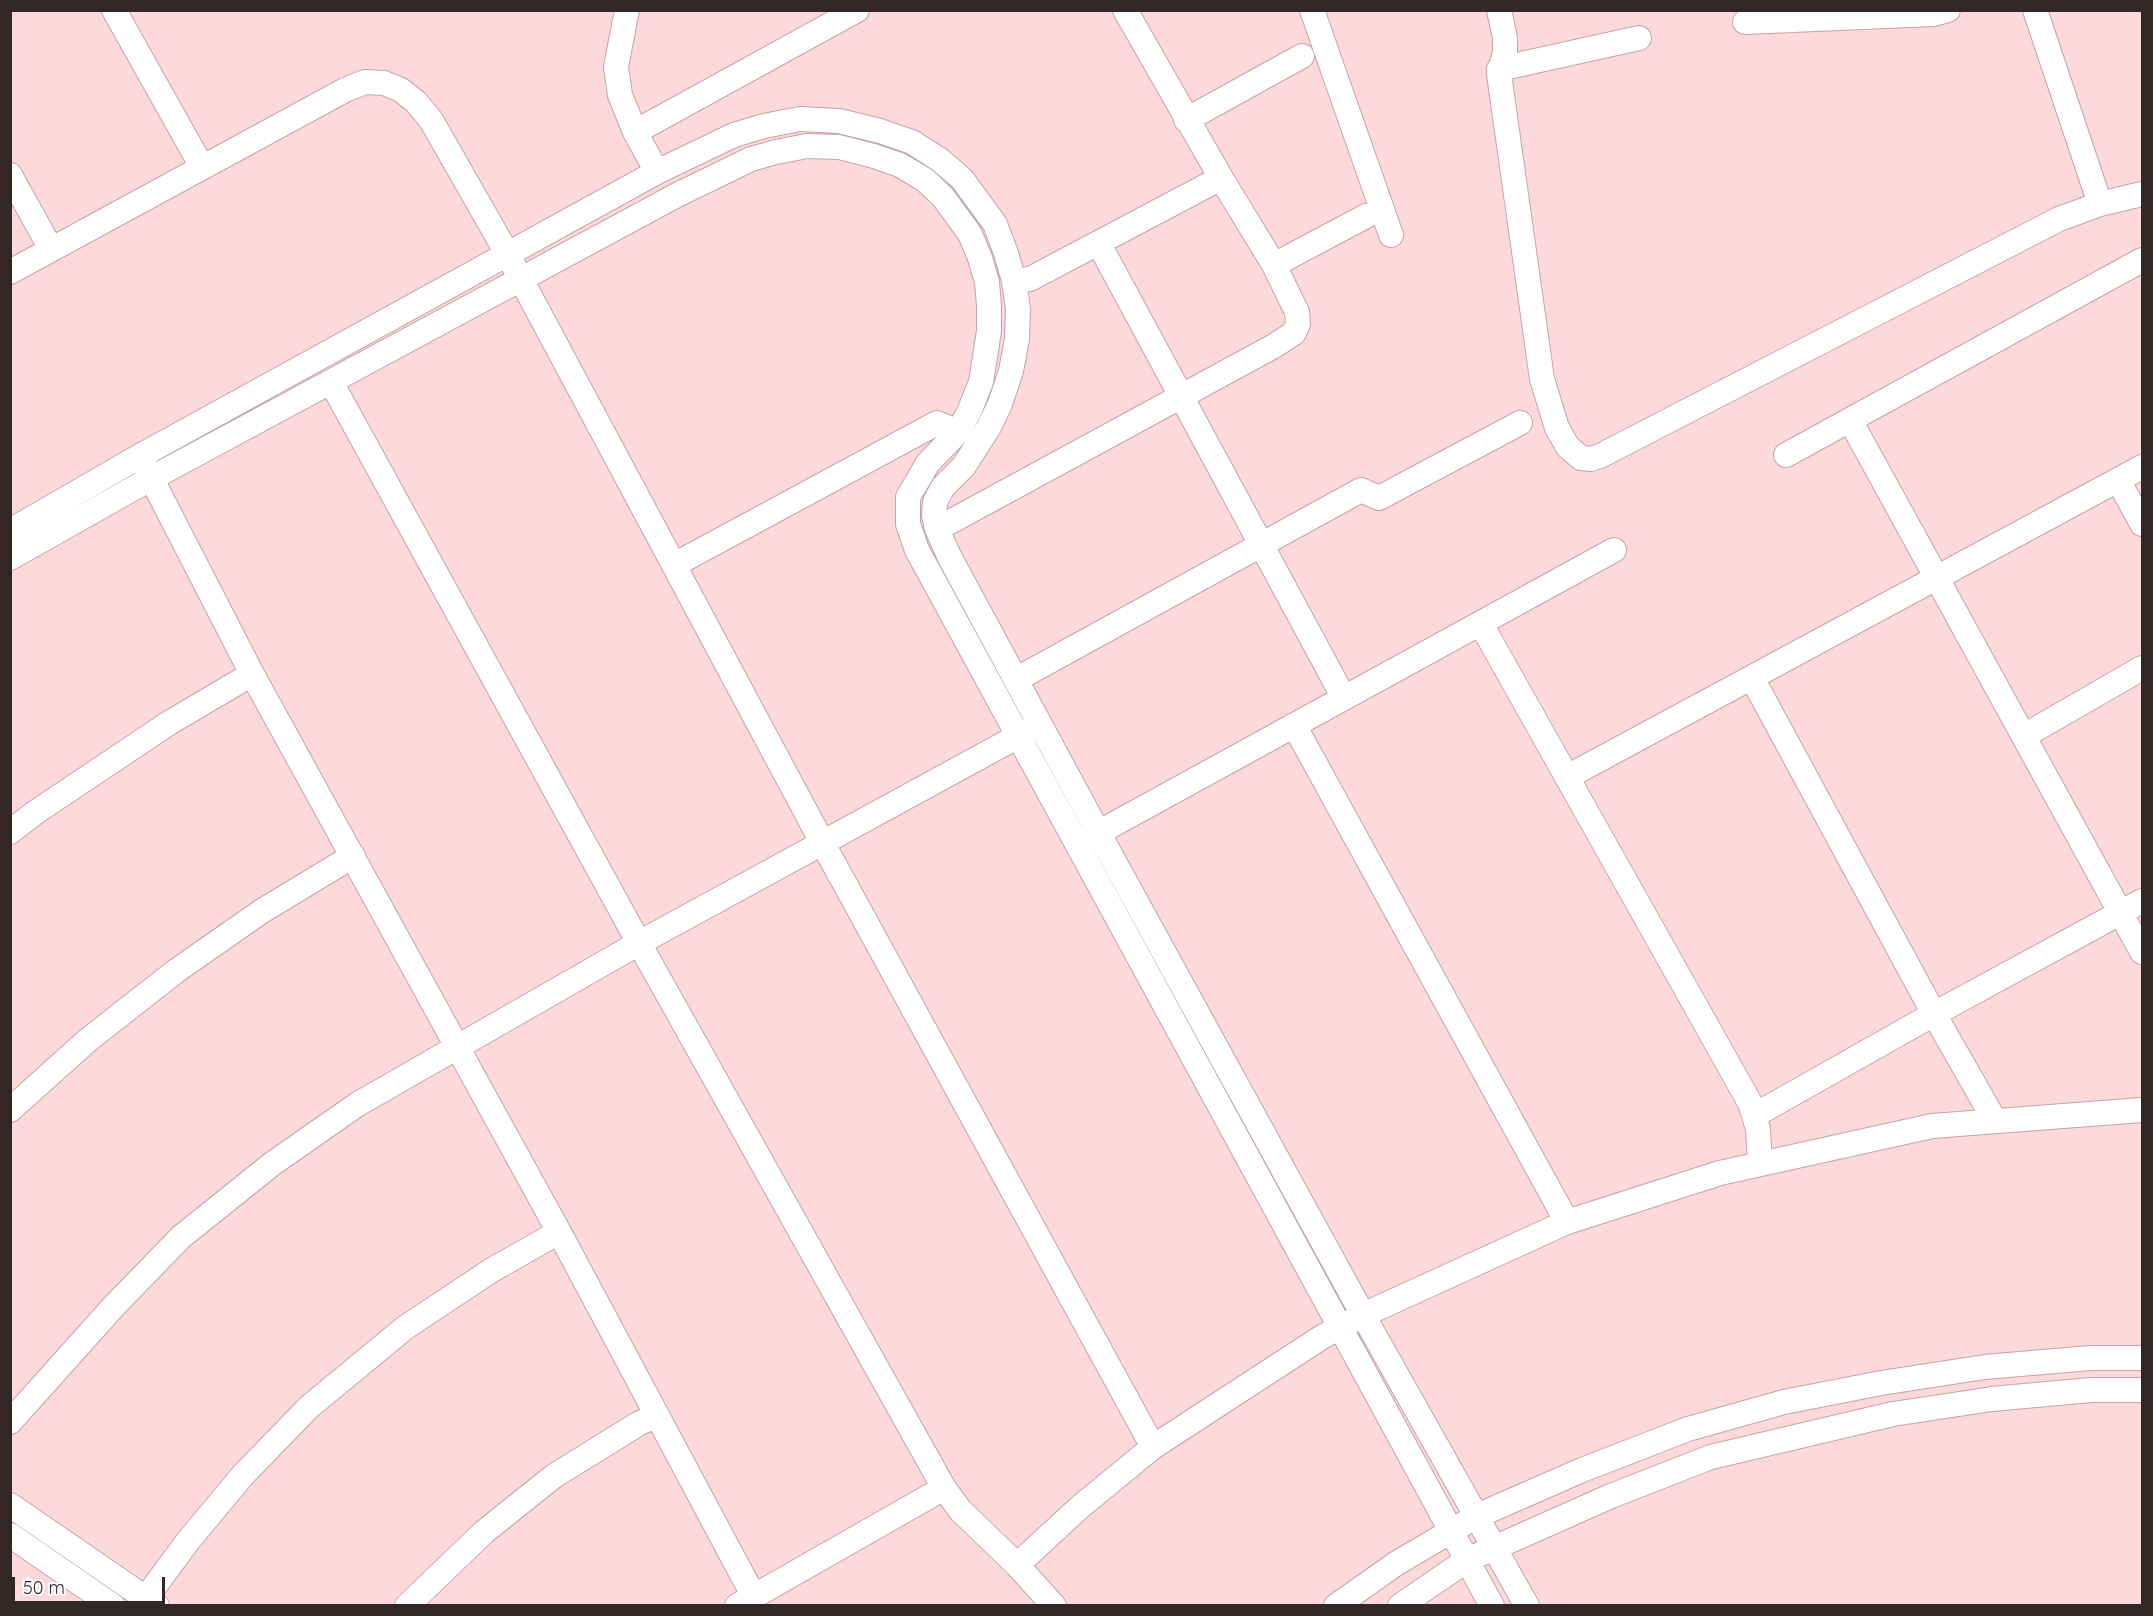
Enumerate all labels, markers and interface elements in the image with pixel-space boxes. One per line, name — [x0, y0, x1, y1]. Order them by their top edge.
scale bar — [15, 1565, 168, 1603]
text: 50 m — [23, 1576, 65, 1599]

